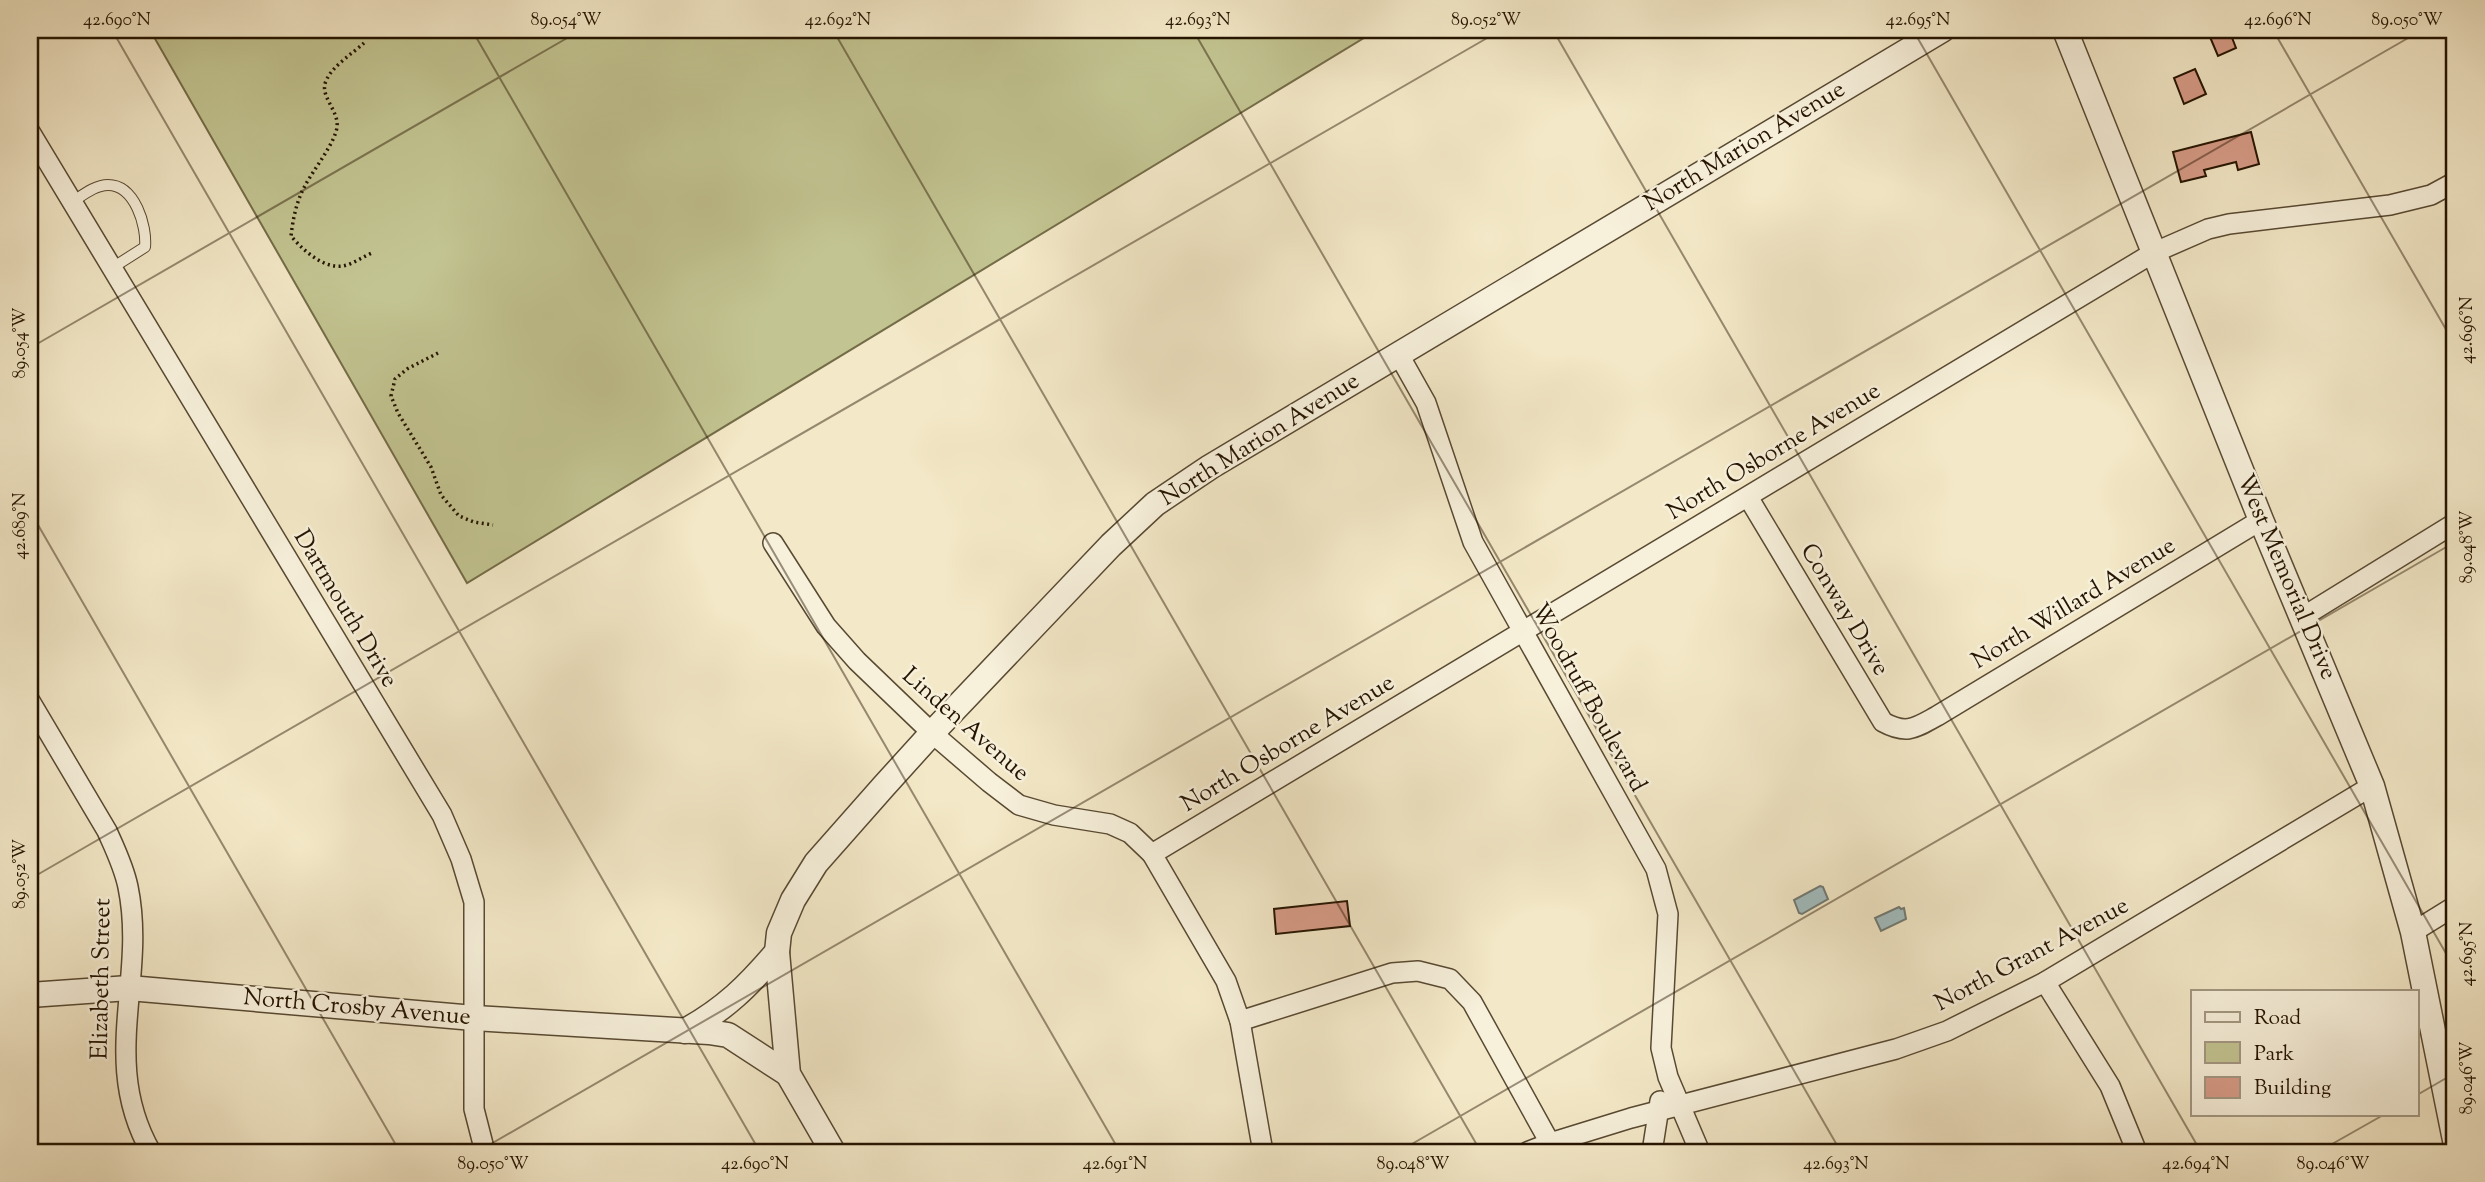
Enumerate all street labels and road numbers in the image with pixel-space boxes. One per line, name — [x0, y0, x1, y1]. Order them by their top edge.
street label: North Marion Avenue — [1638, 73, 1852, 221]
street label: North Marion Avenue — [1154, 365, 1366, 515]
street label: North Osborne Avenue — [1661, 375, 1887, 529]
street label: West Memorial Drive — [2227, 469, 2345, 685]
street label: Dartmouth Drive — [284, 524, 406, 694]
street label: North Willard Avenue — [1966, 530, 2182, 678]
street label: Conway Drive — [1791, 537, 1897, 683]
street label: Woodruff Boulevard — [1522, 597, 1654, 799]
street label: Linden Avenue — [894, 660, 1036, 790]
street label: North Osborne Avenue — [1175, 667, 1401, 821]
street label: North Grant Avenue — [1929, 889, 2135, 1021]
street label: Elizabeth Street — [84, 898, 120, 1060]
street label: North Crosby Avenue — [242, 981, 472, 1035]

